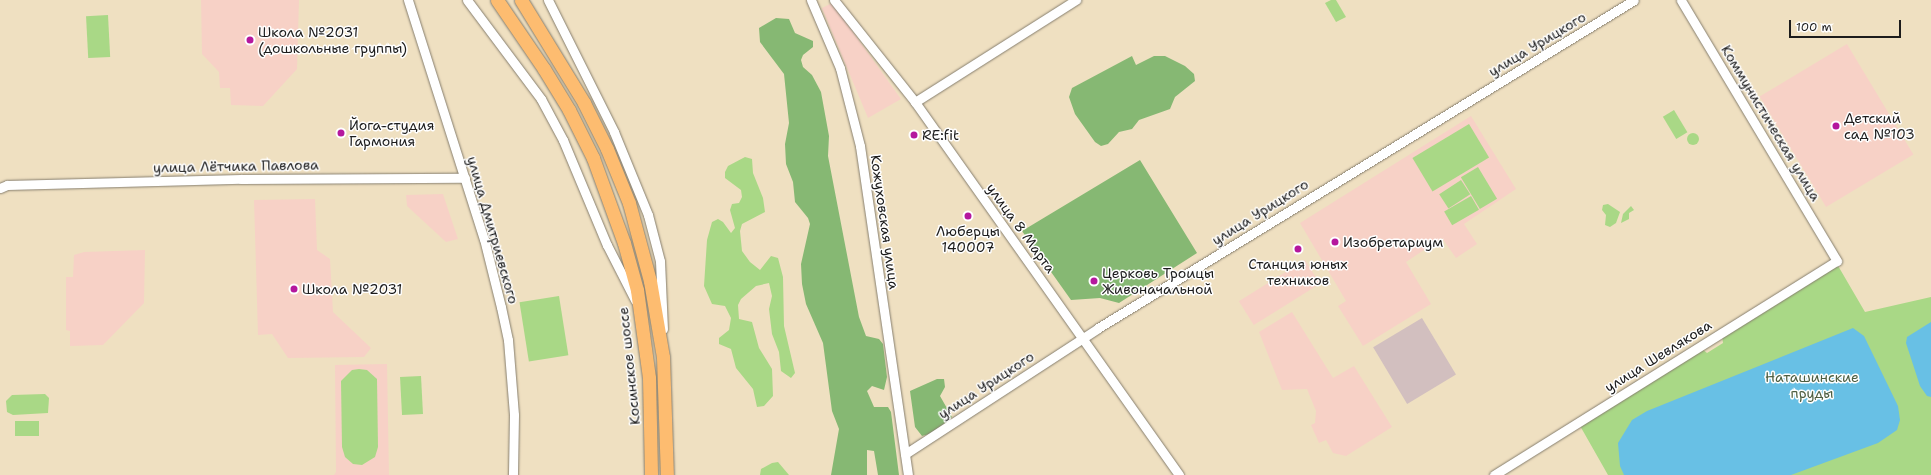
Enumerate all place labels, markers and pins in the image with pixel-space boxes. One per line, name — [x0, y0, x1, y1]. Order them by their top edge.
place label: Школа №2031 (дошкольные группы) — [258, 24, 407, 56]
marker: Школа №2031 (дошкольные группы) — [245, 35, 255, 45]
place label: Детский сад №103 — [1844, 110, 1915, 142]
place label: Йога-студия Гармония — [349, 117, 434, 150]
marker: Детский сад №103 — [1831, 121, 1841, 131]
place label: RE:fit — [922, 127, 959, 143]
marker: Йога-студия Гармония — [336, 128, 346, 138]
marker: RE:fit — [909, 130, 919, 140]
marker: Люберцы 140007 — [963, 211, 973, 221]
place label: Люберцы 140007 — [936, 223, 1000, 256]
place label: Изобретариум — [1343, 234, 1443, 250]
marker: Изобретариум — [1330, 237, 1340, 247]
marker: Станция юных техников — [1293, 244, 1303, 254]
place label: Станция юных техников — [1248, 256, 1348, 288]
place label: Церковь Троицы Живоначальной — [1102, 265, 1214, 298]
marker: Церковь Троицы Живоначальной — [1089, 276, 1099, 286]
place label: Школа №2031 — [302, 281, 402, 297]
marker: Школа №2031 — [289, 284, 299, 294]

